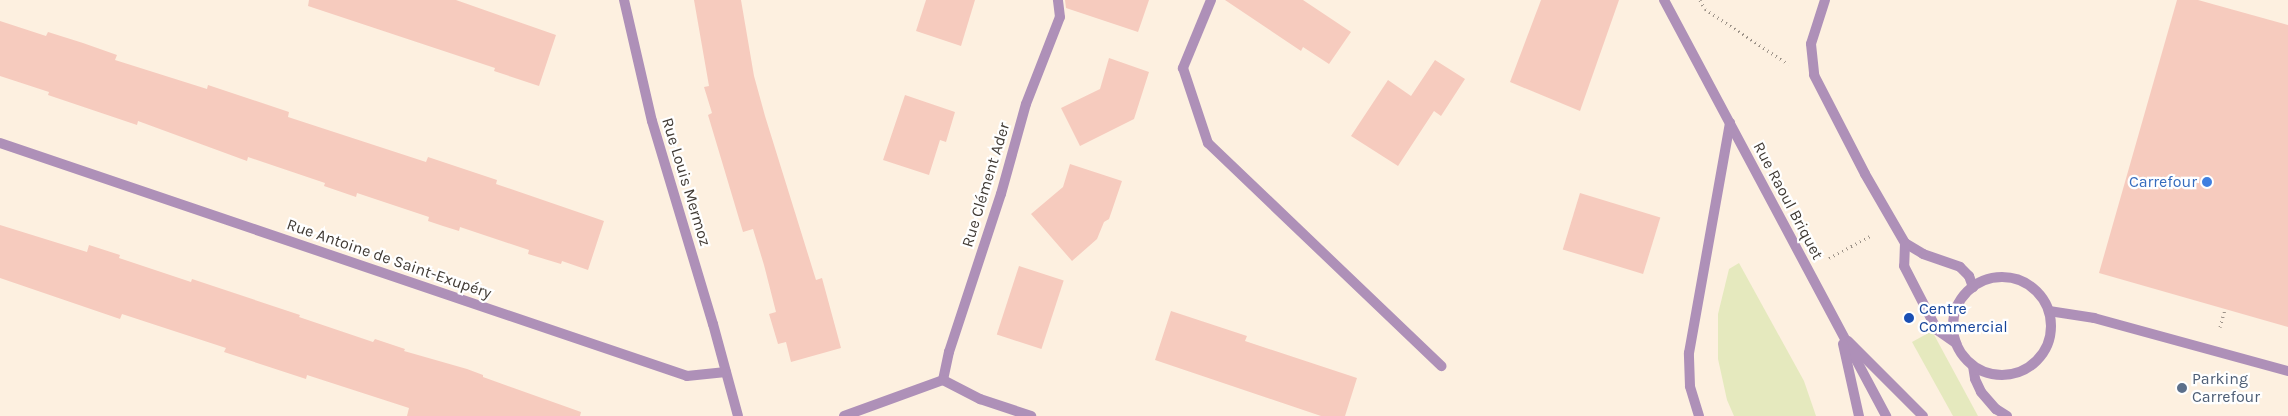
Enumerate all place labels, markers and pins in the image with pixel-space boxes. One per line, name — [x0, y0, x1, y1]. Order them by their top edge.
place label: Carrefour — [2129, 172, 2197, 192]
marker: Carrefour — [2201, 176, 2213, 188]
place label: Centre Commercial — [1919, 299, 2008, 337]
marker: Centre Commercial — [1903, 312, 1915, 324]
place label: Parking Carrefour — [2192, 369, 2260, 407]
marker: Parking Carrefour — [2176, 382, 2188, 394]

